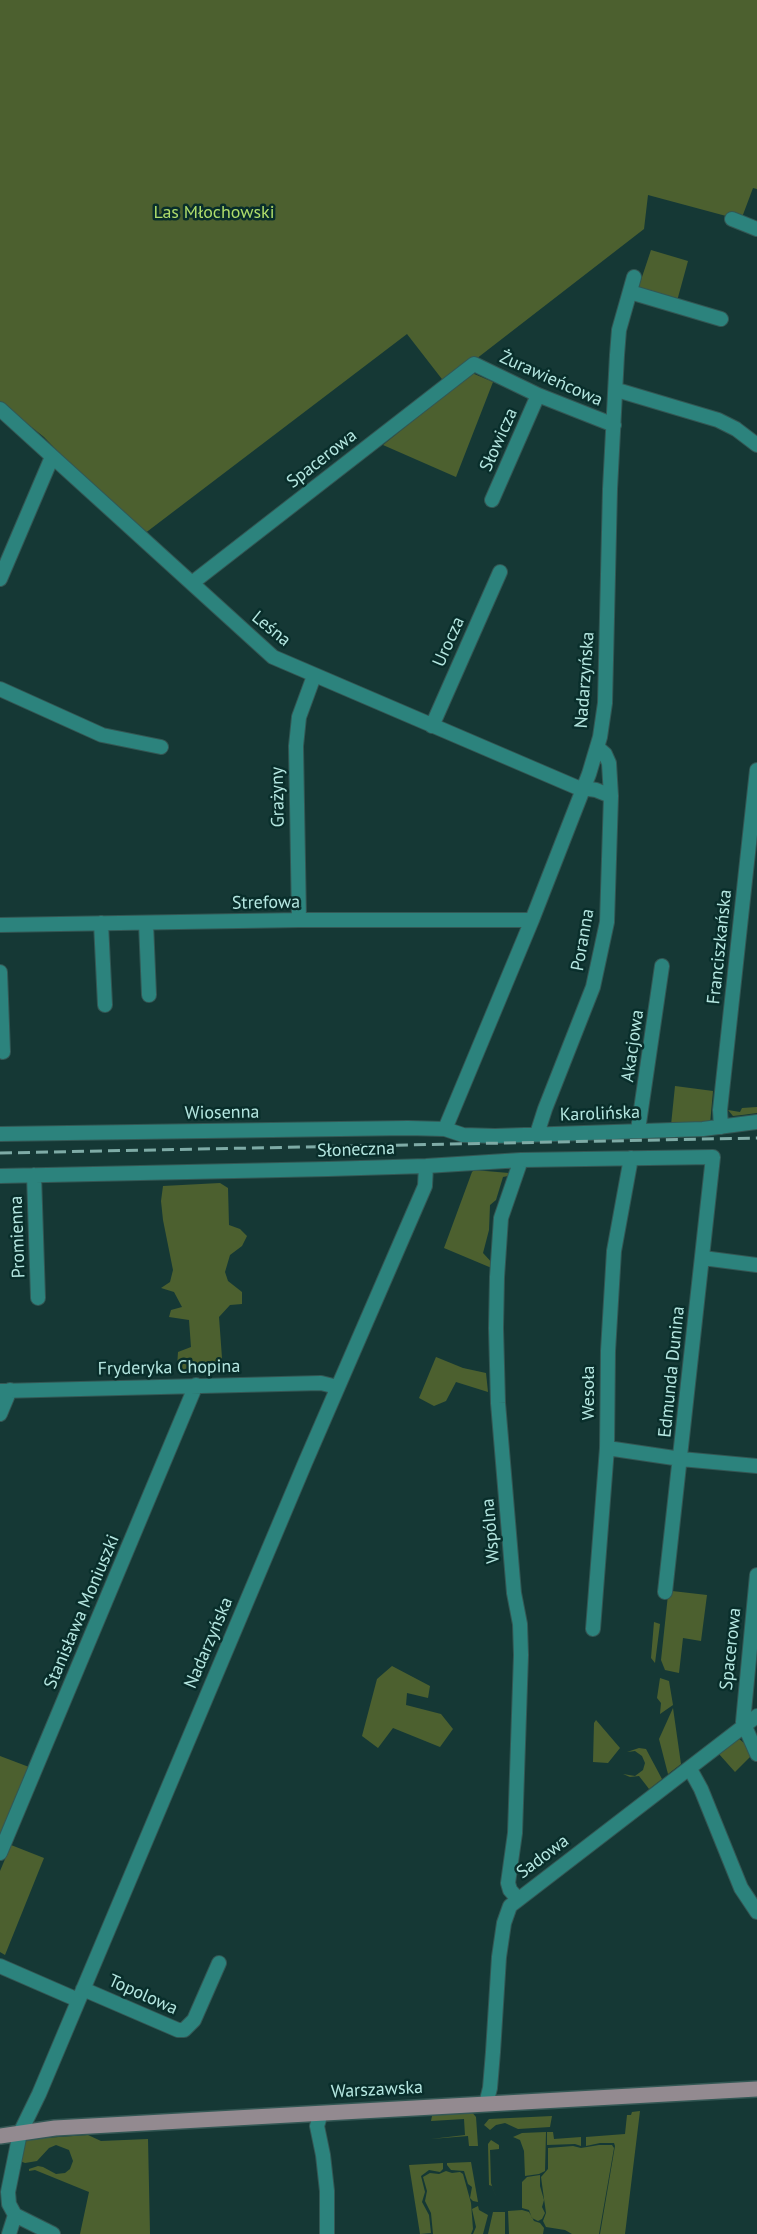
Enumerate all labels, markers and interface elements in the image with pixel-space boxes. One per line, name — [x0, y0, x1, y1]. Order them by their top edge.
park label: Las Młochowski — [153, 202, 275, 224]
street label: Żurawieńcowa — [496, 347, 606, 411]
street label: Słowicza — [475, 405, 523, 475]
street label: Spacerowa — [283, 425, 361, 493]
street label: Leśna — [247, 607, 295, 651]
street label: Urocza — [428, 614, 470, 670]
street label: Nadarzyńska — [571, 631, 599, 729]
street label: Grażyny — [267, 767, 289, 827]
street label: Franciszkańska — [703, 889, 737, 1005]
street label: Strefowa — [232, 892, 300, 914]
street label: Poranna — [567, 907, 599, 973]
street label: Akacjowa — [617, 1009, 649, 1083]
street label: Wiosenna — [184, 1102, 260, 1124]
street label: Karolińska — [560, 1102, 640, 1126]
street label: Słoneczna — [317, 1138, 395, 1162]
street label: Promienna — [6, 1195, 30, 1279]
street label: Edmunda Dunina — [654, 1305, 690, 1439]
street label: Fryderyka Chopina — [98, 1356, 240, 1380]
street label: Wesoła — [578, 1366, 600, 1420]
street label: Wspólna — [477, 1498, 505, 1564]
street label: Stanisława Moniuszki — [40, 1532, 124, 1692]
street label: Nadarzyńska — [180, 1594, 238, 1692]
street label: Spacerowa — [716, 1607, 746, 1691]
street label: Sadowa — [513, 1830, 573, 1884]
street label: Topolowa — [105, 1970, 181, 2020]
street label: Warszawska — [330, 2077, 424, 2103]

